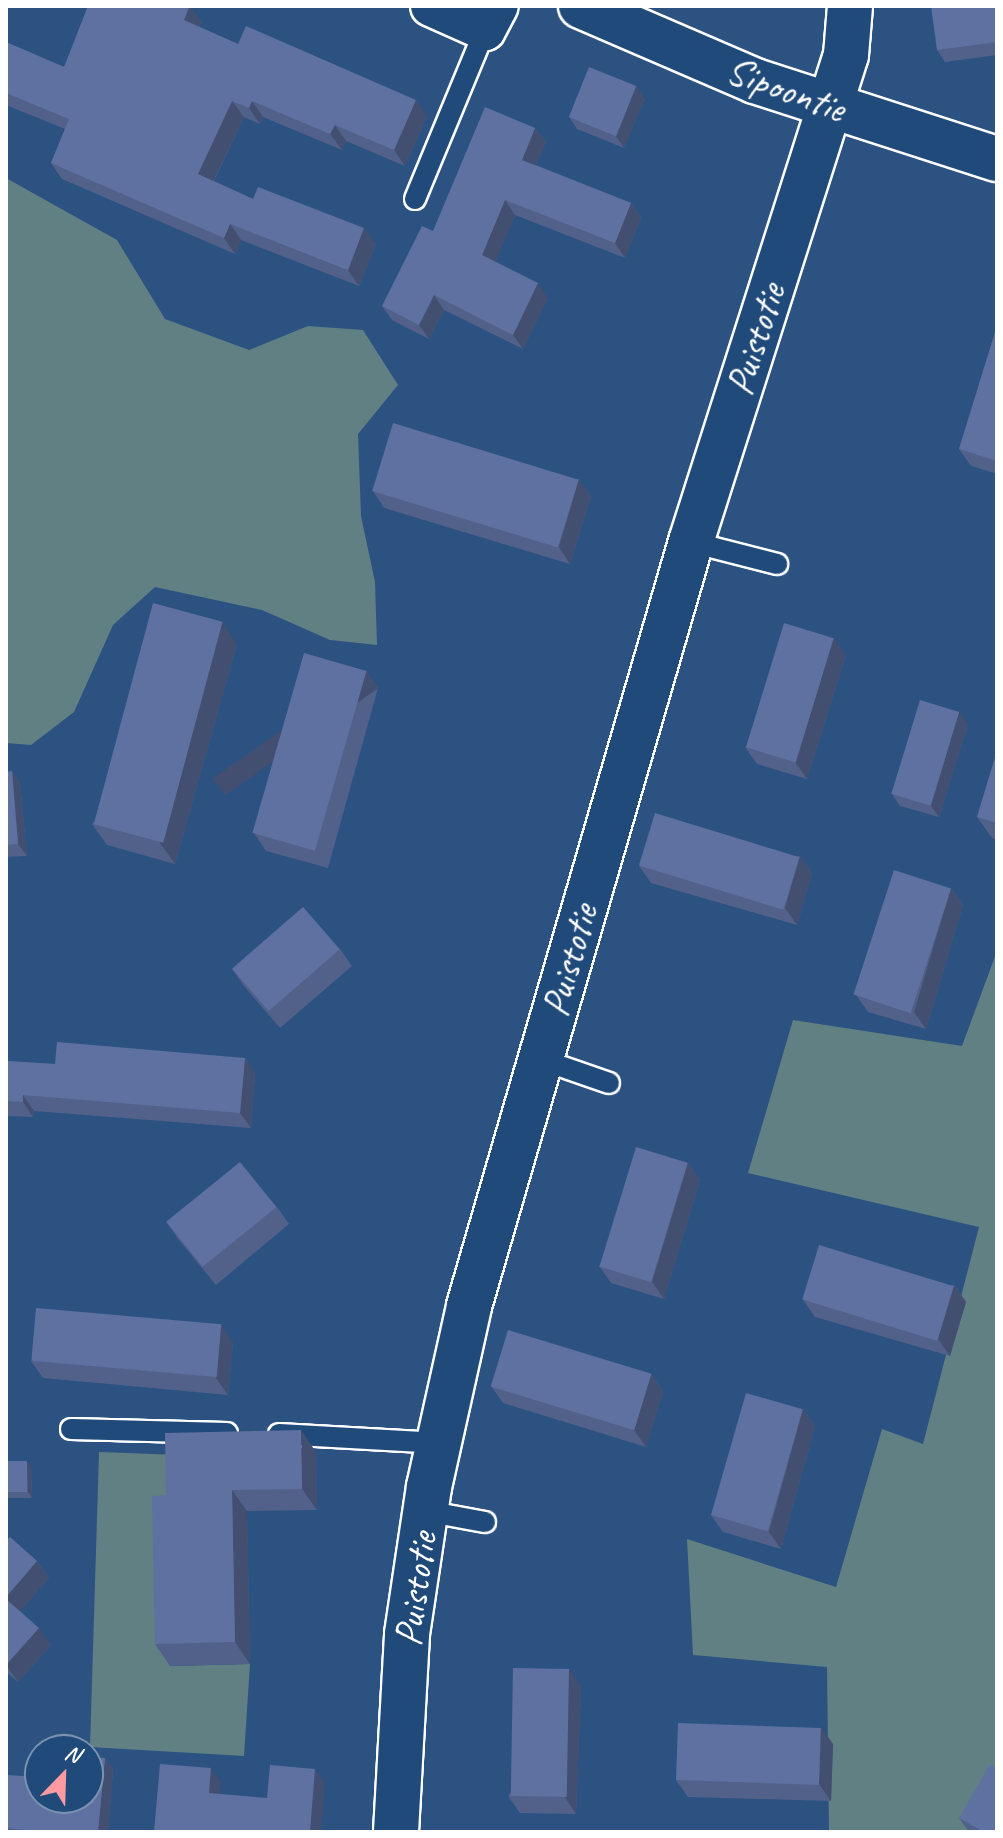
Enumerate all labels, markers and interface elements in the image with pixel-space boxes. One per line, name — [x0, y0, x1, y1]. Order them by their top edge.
street label: Sipoontie — [720, 45, 852, 133]
street label: Puistotie — [715, 277, 795, 401]
street label: Puistotie — [530, 898, 608, 1022]
street label: Puistotie — [383, 1529, 447, 1649]
north arrow — [24, 1734, 104, 1814]
text: N — [61, 1738, 84, 1769]

